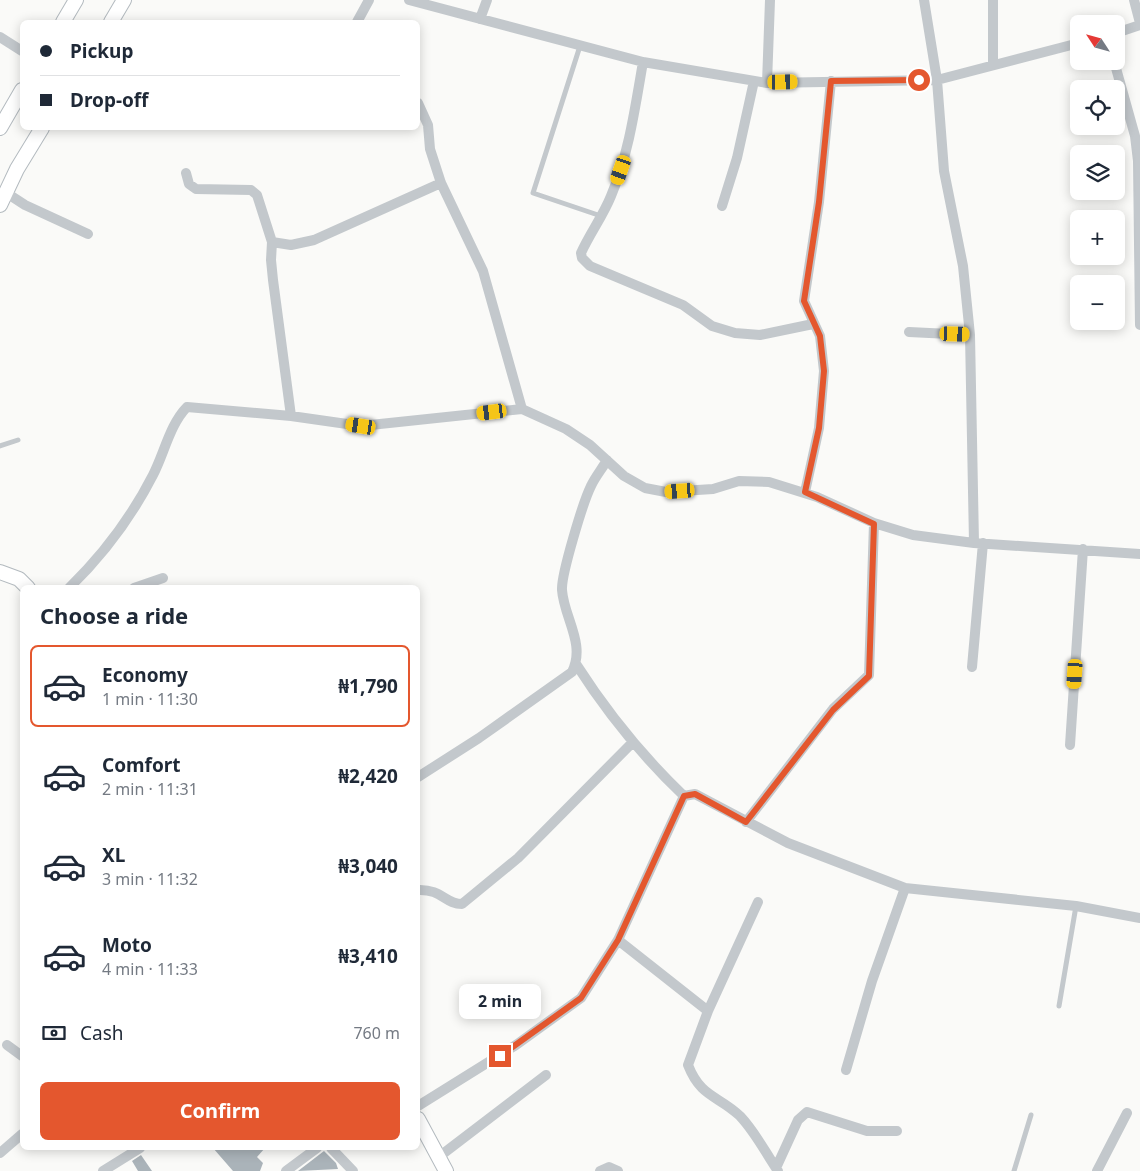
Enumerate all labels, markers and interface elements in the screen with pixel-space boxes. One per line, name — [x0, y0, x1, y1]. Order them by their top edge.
north arrow — [1070, 15, 1125, 70]
map controls — [1070, 15, 1125, 330]
text: Pickup — [70, 38, 133, 64]
route start — [908, 69, 930, 91]
car — [767, 74, 798, 90]
button: locate — [1070, 80, 1125, 135]
text: Drop-off — [70, 87, 149, 113]
button: layers — [1070, 145, 1125, 200]
car — [609, 153, 632, 187]
button: + — [1070, 210, 1125, 265]
button: − — [1070, 275, 1125, 330]
car — [939, 326, 970, 342]
car — [476, 403, 507, 421]
car — [345, 416, 376, 436]
car — [664, 482, 695, 500]
text: Choose a ride — [40, 600, 188, 630]
car — [1066, 659, 1083, 689]
text: Economy — [102, 662, 188, 688]
icon: car — [42, 664, 87, 709]
text: ₦1,790 — [338, 673, 398, 699]
text: 1 min · 11:30 — [102, 688, 198, 710]
text: Comfort — [102, 752, 181, 778]
icon: car — [42, 754, 87, 799]
text: ₦2,420 — [338, 763, 398, 789]
text: 2 min · 11:31 — [102, 778, 198, 800]
text: XL — [102, 842, 125, 868]
icon: car — [42, 844, 87, 889]
text: ₦3,040 — [338, 853, 398, 879]
text: 3 min · 11:32 — [102, 868, 198, 890]
text: Moto — [102, 932, 152, 958]
icon: car — [42, 934, 87, 979]
text: ₦3,410 — [338, 943, 398, 969]
text: 4 min · 11:33 — [102, 958, 198, 980]
callout: 2 min — [459, 984, 541, 1018]
text: 2 min — [478, 990, 522, 1012]
icon: cash — [40, 1019, 68, 1047]
text: Cash — [80, 1020, 124, 1046]
text: 760 m — [353, 1022, 400, 1044]
route end — [489, 1045, 511, 1067]
button: Confirm — [40, 1082, 400, 1140]

